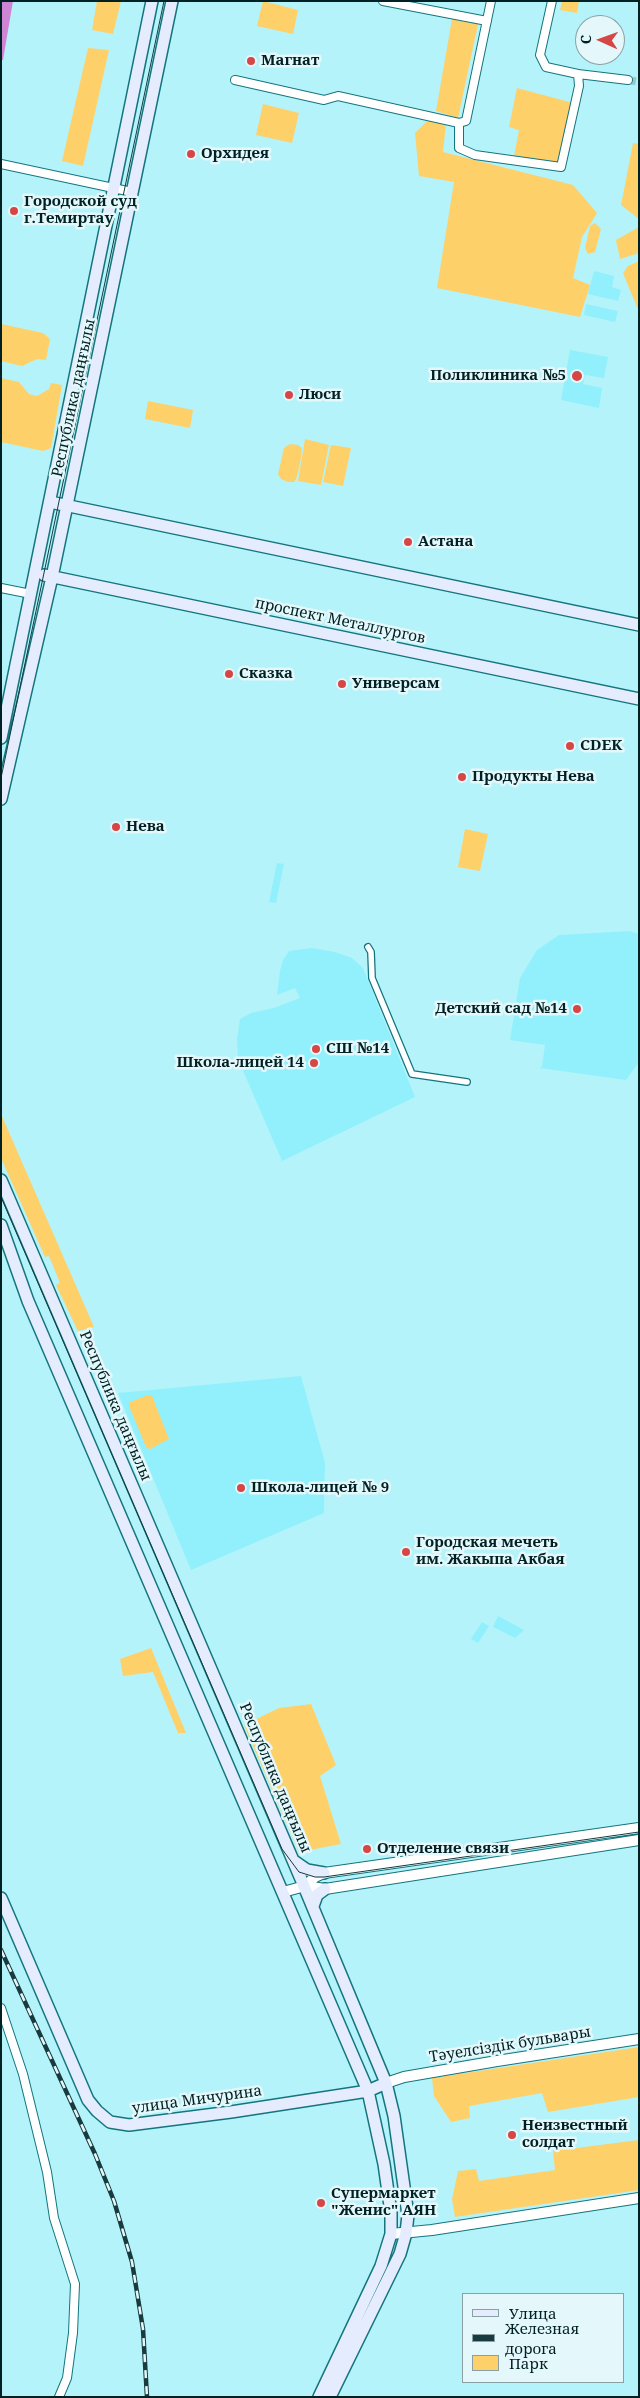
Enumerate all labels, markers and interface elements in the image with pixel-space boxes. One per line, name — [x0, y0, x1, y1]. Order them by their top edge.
north arrow — [575, 15, 625, 65]
text: С — [576, 35, 595, 44]
place label: Магнат — [261, 52, 319, 70]
marker: Магнат — [245, 55, 257, 67]
place label: Орхидея — [201, 145, 269, 163]
marker: Орхидея — [185, 148, 197, 160]
place label: Городской суд г.Темиртау — [24, 193, 137, 228]
marker: Городской суд г.Темиртау — [8, 205, 20, 217]
street label: Республика даңғылы — [48, 317, 100, 479]
place label: Поликлиника №5 — [430, 367, 566, 385]
marker: Поликлиника №5 — [570, 369, 584, 383]
place label: Люси — [299, 386, 341, 404]
marker: Люси — [283, 389, 295, 401]
place label: Астана — [418, 533, 473, 551]
marker: Астана — [402, 536, 414, 548]
street label: проспект Металлургов — [253, 594, 427, 648]
place label: Сказка — [239, 665, 293, 683]
marker: Сказка — [223, 668, 235, 680]
place label: Универсам — [352, 675, 440, 693]
marker: Универсам — [336, 678, 348, 690]
place label: CDEK — [580, 737, 622, 755]
marker: CDEK — [564, 740, 576, 752]
place label: Продукты Нева — [472, 768, 595, 786]
marker: Продукты Нева — [456, 771, 468, 783]
place label: Нева — [126, 818, 165, 836]
marker: Нева — [110, 821, 122, 833]
place label: Детский сад №14 — [435, 1000, 567, 1018]
marker: Детский сад №14 — [571, 1003, 583, 1015]
place label: СШ №14 — [326, 1040, 389, 1058]
marker: СШ №14 — [310, 1043, 322, 1055]
place label: Школа-лицей 14 — [177, 1054, 304, 1072]
marker: Школа-лицей 14 — [308, 1057, 320, 1069]
street label: Республика даңғылы — [75, 1328, 155, 1484]
place label: Школа-лицей № 9 — [251, 1479, 389, 1497]
marker: Школа-лицей № 9 — [235, 1482, 247, 1494]
place label: Городская мечеть им. Жакыпа Акбая — [416, 1534, 565, 1569]
marker: Городская мечеть им. Жакыпа Акбая — [400, 1546, 412, 1558]
street label: Республика даңғылы — [235, 1700, 315, 1856]
place label: Отделение связи — [377, 1840, 509, 1858]
marker: Отделение связи — [361, 1843, 373, 1855]
street label: Тәуелсіздік бульвары — [428, 2023, 592, 2067]
street label: улица Мичурина — [131, 2082, 263, 2118]
place label: Неизвестный солдат — [522, 2117, 628, 2152]
marker: Неизвестный солдат — [506, 2129, 518, 2141]
place label: Супермаркет "Женис" АЯН — [331, 2185, 436, 2220]
marker: Супермаркет "Женис" АЯН — [315, 2197, 327, 2209]
legend — [462, 2293, 625, 2383]
text: Улица — [509, 2303, 557, 2323]
text: Железная дорога — [505, 2318, 579, 2358]
text: Парк — [509, 2353, 548, 2373]

